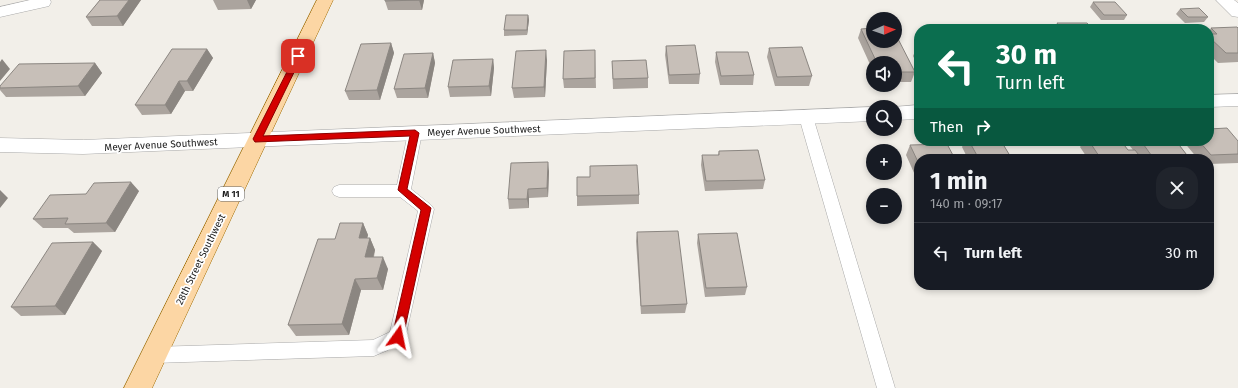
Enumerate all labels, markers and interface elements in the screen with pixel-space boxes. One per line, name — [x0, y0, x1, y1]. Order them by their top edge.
north arrow — [866, 12, 902, 48]
map controls — [866, 12, 902, 224]
text: 30 m — [996, 38, 1057, 71]
pin — [281, 39, 315, 73]
icon: left — [930, 40, 982, 92]
icon: arrive — [287, 45, 309, 67]
button: sound — [866, 56, 902, 92]
text: Turn left — [996, 72, 1065, 94]
button: search — [866, 100, 902, 136]
icon: right — [972, 116, 994, 138]
text: Then — [930, 118, 964, 136]
street label: Meyer Avenue Southwest — [427, 123, 541, 139]
street label: Meyer Avenue Southwest — [104, 136, 218, 154]
button: + — [866, 144, 902, 180]
text: 1 min — [930, 167, 988, 195]
button: close — [1156, 167, 1198, 209]
road number: M 11 — [218, 187, 244, 201]
button: − — [866, 188, 902, 224]
text: 140 m · 09:17 — [930, 196, 1002, 211]
street label: 28th Street Southwest — [174, 212, 228, 307]
icon: left — [930, 242, 952, 264]
text: Turn left — [964, 244, 1022, 262]
text: 30 m — [1165, 244, 1198, 262]
position arrow — [377, 316, 419, 358]

